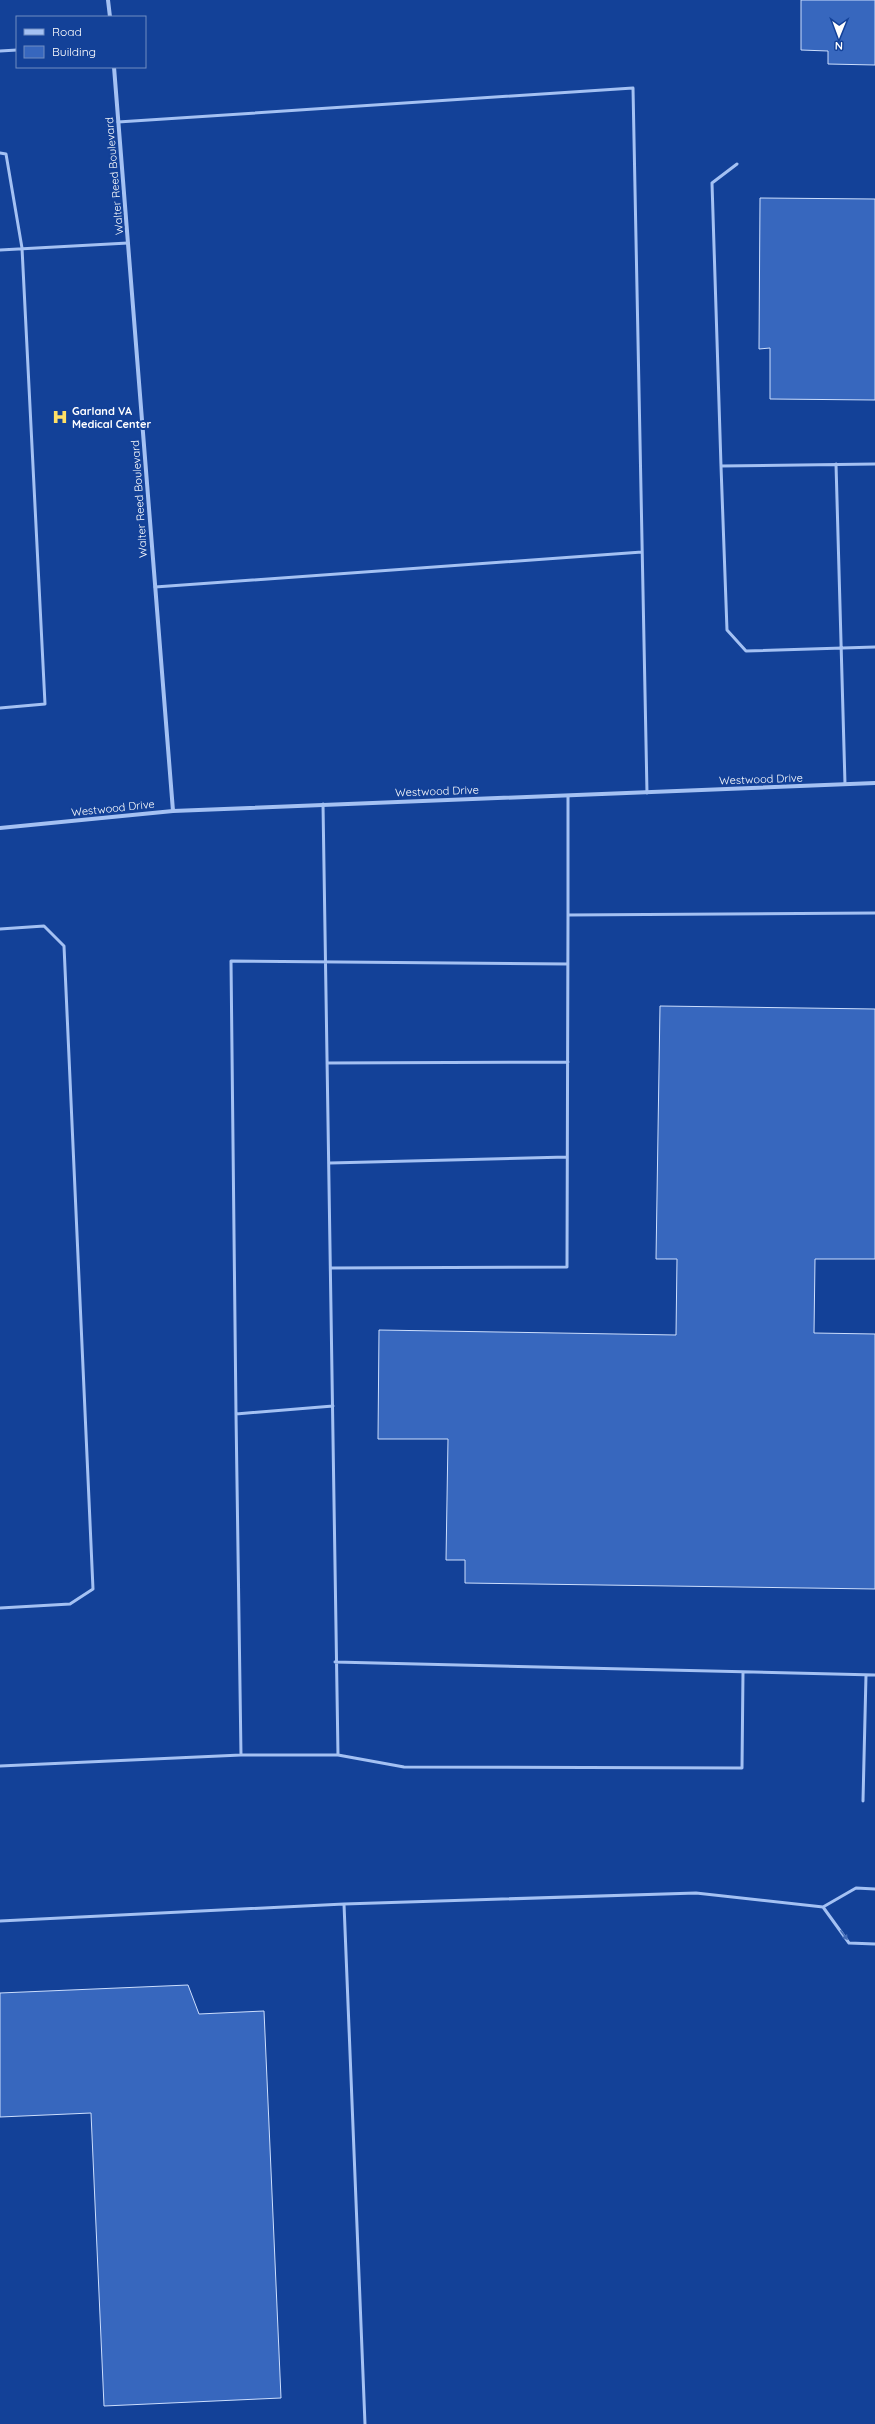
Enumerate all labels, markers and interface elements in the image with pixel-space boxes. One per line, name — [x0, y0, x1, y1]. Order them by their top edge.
legend — [16, 16, 146, 68]
north arrow — [819, 16, 859, 56]
text: Road — [52, 24, 82, 39]
text: N — [835, 39, 843, 53]
text: Building — [52, 44, 96, 59]
street label: Walter Reed Boulevard — [102, 117, 126, 235]
place label: Garland VA Medical Center — [72, 404, 152, 431]
hospital icon: Garland VA Medical Center — [51, 408, 69, 426]
street label: Walter Reed Boulevard — [128, 440, 150, 558]
street label: Westwood Drive — [719, 771, 803, 787]
street label: Westwood Drive — [395, 783, 479, 799]
street label: Westwood Drive — [71, 797, 155, 819]
one-way arrow — [839, 1930, 848, 1941]

